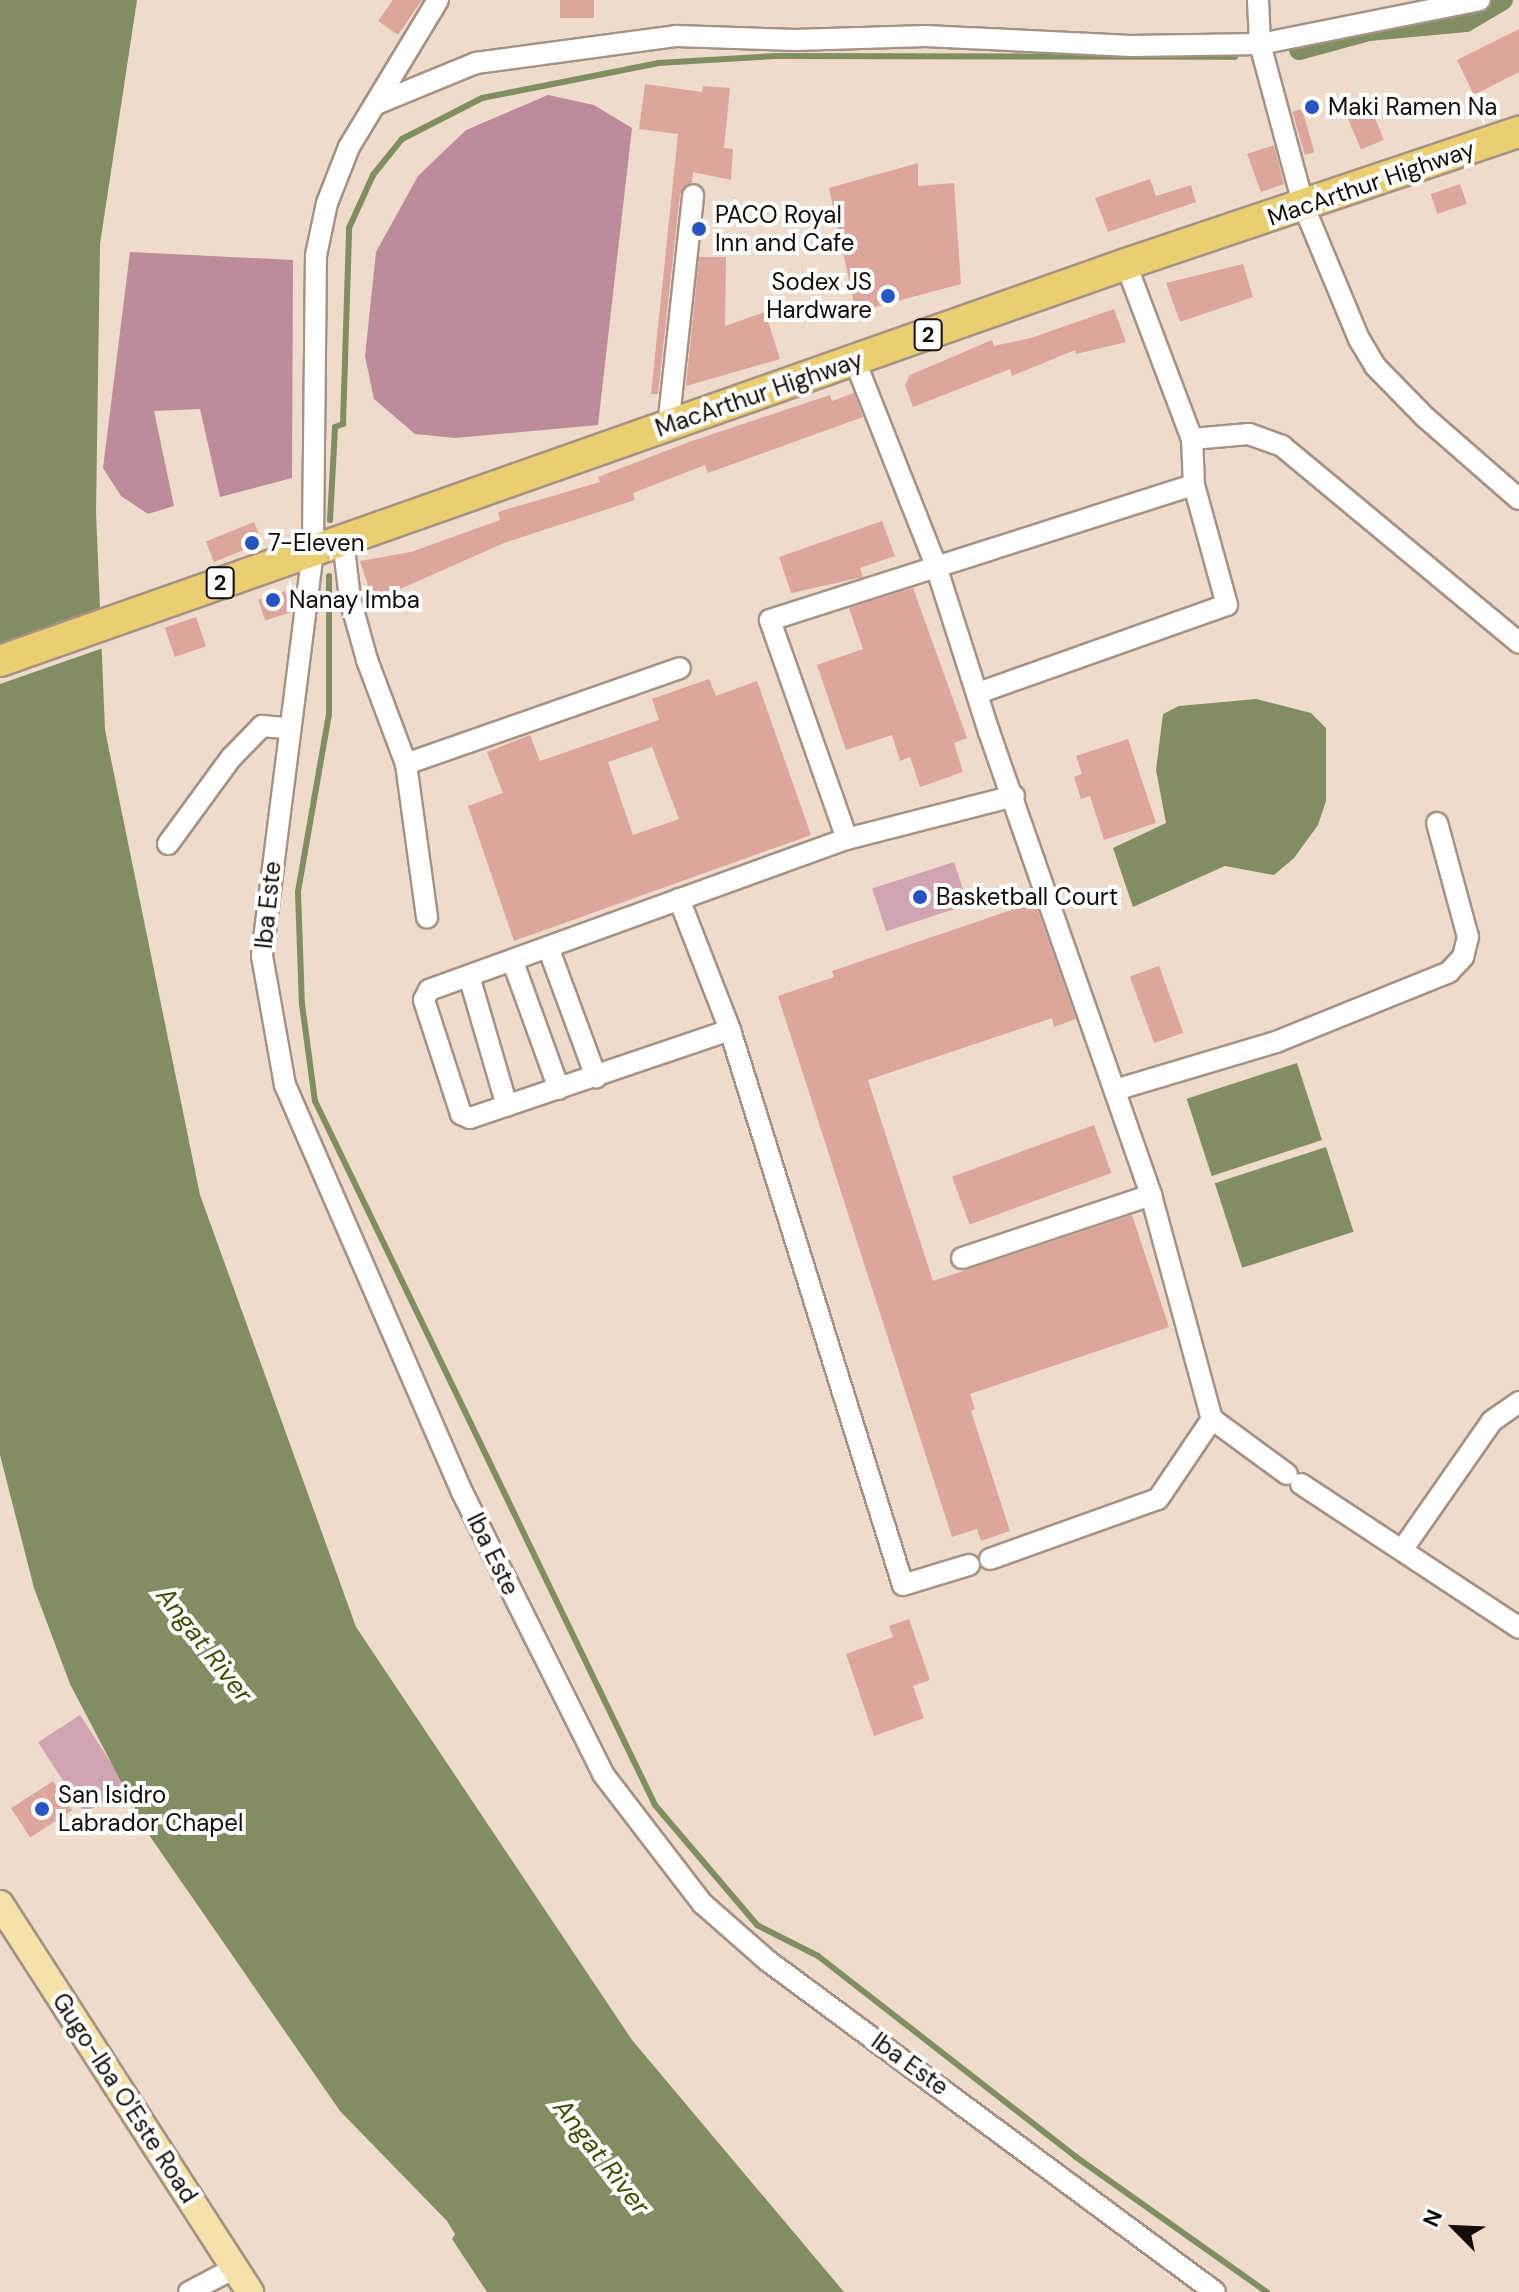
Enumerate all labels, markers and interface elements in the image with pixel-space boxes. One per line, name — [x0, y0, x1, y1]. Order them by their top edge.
place label: Maki Ramen Na — [1328, 93, 1497, 121]
marker: Maki Ramen Na — [1303, 98, 1321, 116]
street label: MacArthur Highway — [1264, 134, 1478, 232]
place label: PACO Royal Inn and Cafe — [715, 201, 854, 257]
marker: PACO Royal Inn and Cafe — [690, 220, 708, 238]
place label: Sodex JS Hardware — [766, 268, 872, 324]
marker: Sodex JS Hardware — [879, 287, 897, 305]
road number: 2 — [912, 317, 944, 353]
street label: MacArthur Highway — [652, 345, 866, 443]
place label: 7-Eleven — [268, 529, 365, 557]
marker: 7-Eleven — [243, 534, 261, 552]
road number: 2 — [204, 565, 236, 601]
place label: Nanay Imba — [289, 586, 420, 614]
marker: Nanay Imba — [264, 591, 282, 609]
street label: Iba Este — [249, 860, 287, 950]
place label: Basketball Court — [936, 883, 1118, 911]
marker: Basketball Court — [911, 888, 929, 906]
street label: Iba Este — [461, 1508, 525, 1600]
water label: Angat River — [149, 1581, 259, 1709]
place label: San Isidro Labrador Chapel — [58, 1781, 243, 1837]
marker: San Isidro Labrador Chapel — [33, 1800, 51, 1818]
street label: Gugo-Iba O'Este Road — [46, 1988, 204, 2208]
street label: Iba Este — [866, 2027, 954, 2101]
water label: Angat River — [546, 2093, 656, 2221]
north arrow — [1415, 2188, 1495, 2268]
text: N — [1416, 2205, 1449, 2231]

